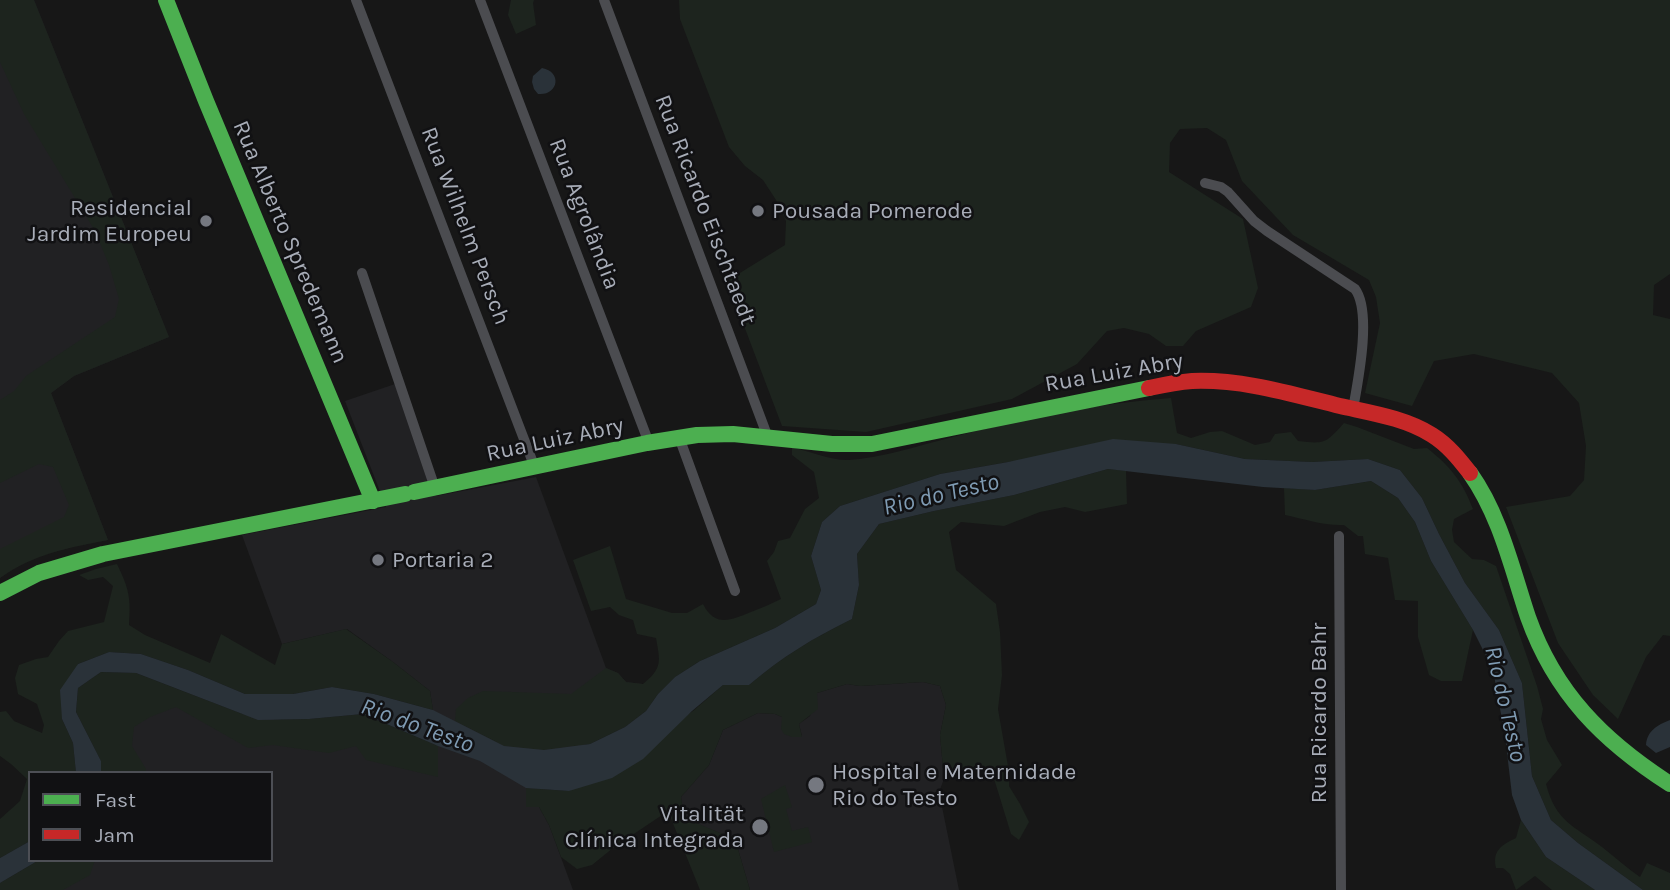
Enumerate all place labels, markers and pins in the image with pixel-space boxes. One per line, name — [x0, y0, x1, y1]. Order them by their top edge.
place label: Residencial Jardim Europeu — [27, 194, 192, 248]
place label: Pousada Pomerode — [772, 197, 973, 225]
marker: Pousada Pomerode — [750, 203, 766, 219]
marker: Residencial Jardim Europeu — [198, 213, 214, 229]
place label: Portaria 2 — [392, 546, 494, 574]
marker: Portaria 2 — [370, 552, 386, 568]
place label: Hospital e Maternidade Rio do Testo — [832, 758, 1076, 812]
marker: Hospital e Maternidade Rio do Testo — [806, 775, 826, 795]
place label: Vitalität Clínica Integrada — [565, 800, 744, 854]
marker: Vitalität Clínica Integrada — [750, 817, 770, 837]

